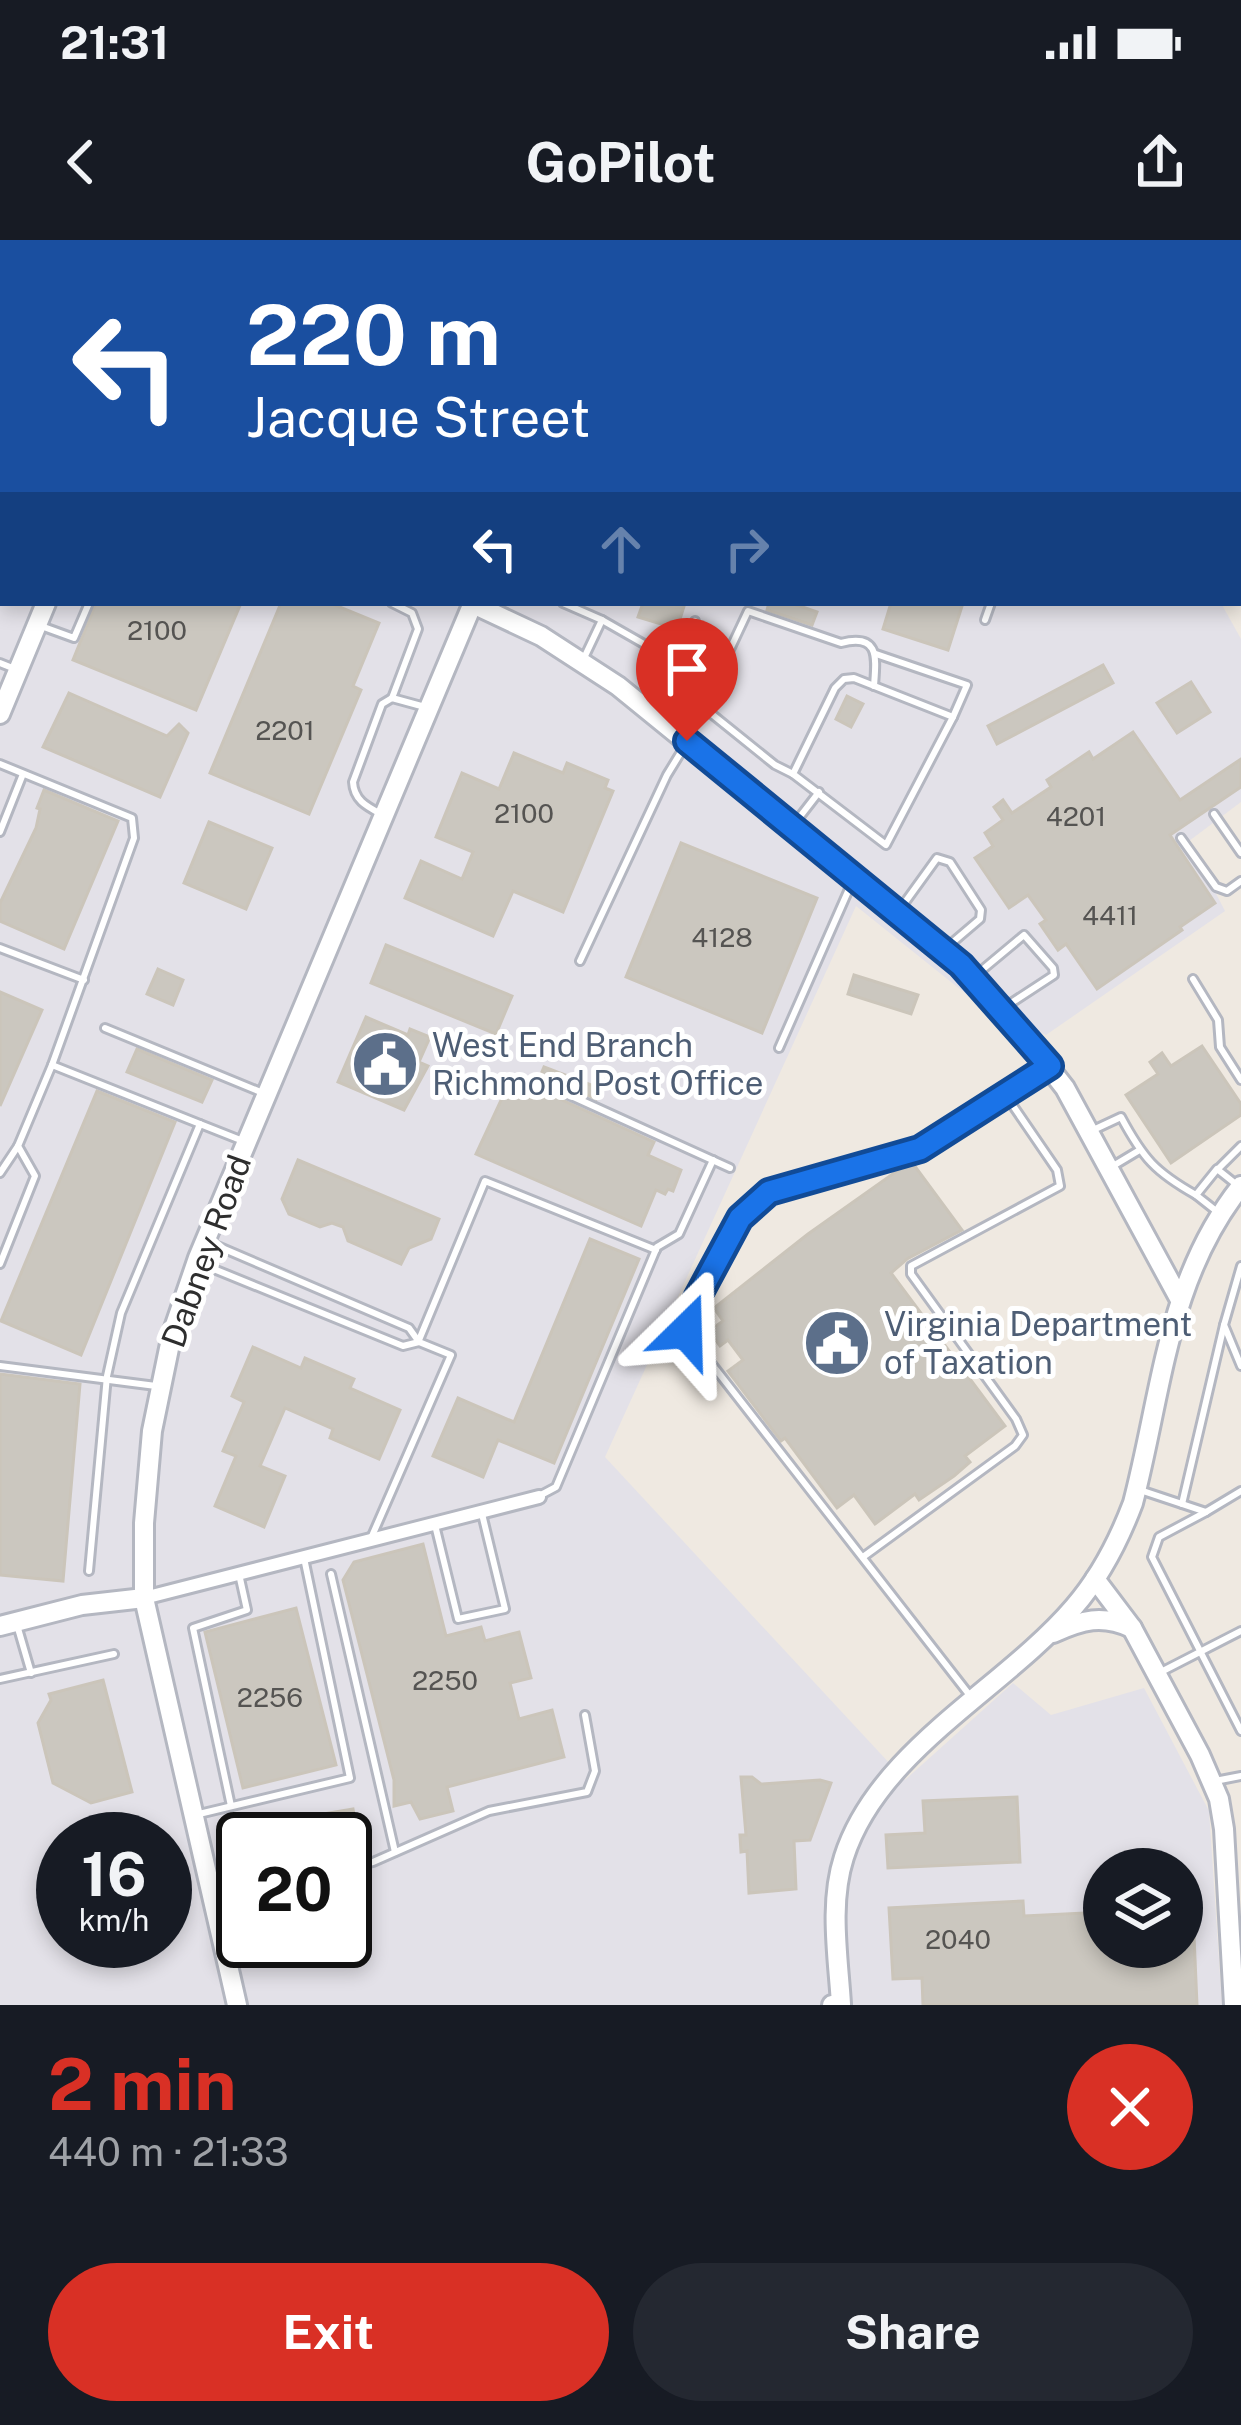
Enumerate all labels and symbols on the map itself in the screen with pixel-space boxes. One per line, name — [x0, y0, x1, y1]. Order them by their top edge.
house number: 2100 — [127, 614, 187, 646]
pin — [636, 618, 738, 741]
house number: 2201 — [255, 714, 315, 746]
house number: 2100 — [494, 797, 554, 829]
house number: 4201 — [1046, 800, 1106, 832]
house number: 4411 — [1082, 899, 1138, 931]
house number: 4128 — [691, 921, 753, 953]
place label: West End Branch Richmond Post Office — [432, 1026, 763, 1102]
public building icon: West End Branch Richmond Post Office — [350, 1029, 420, 1099]
street label: Dabney Road — [154, 1150, 258, 1352]
position arrow — [623, 1268, 749, 1394]
place label: Virginia Department of Taxation — [884, 1305, 1192, 1381]
public building icon: Virginia Department of Taxation — [802, 1308, 872, 1378]
house number: 2250 — [412, 1664, 478, 1696]
house number: 2256 — [237, 1681, 303, 1713]
speed limit sign: 20 — [216, 1812, 372, 1968]
house number: 2040 — [925, 1923, 991, 1955]

